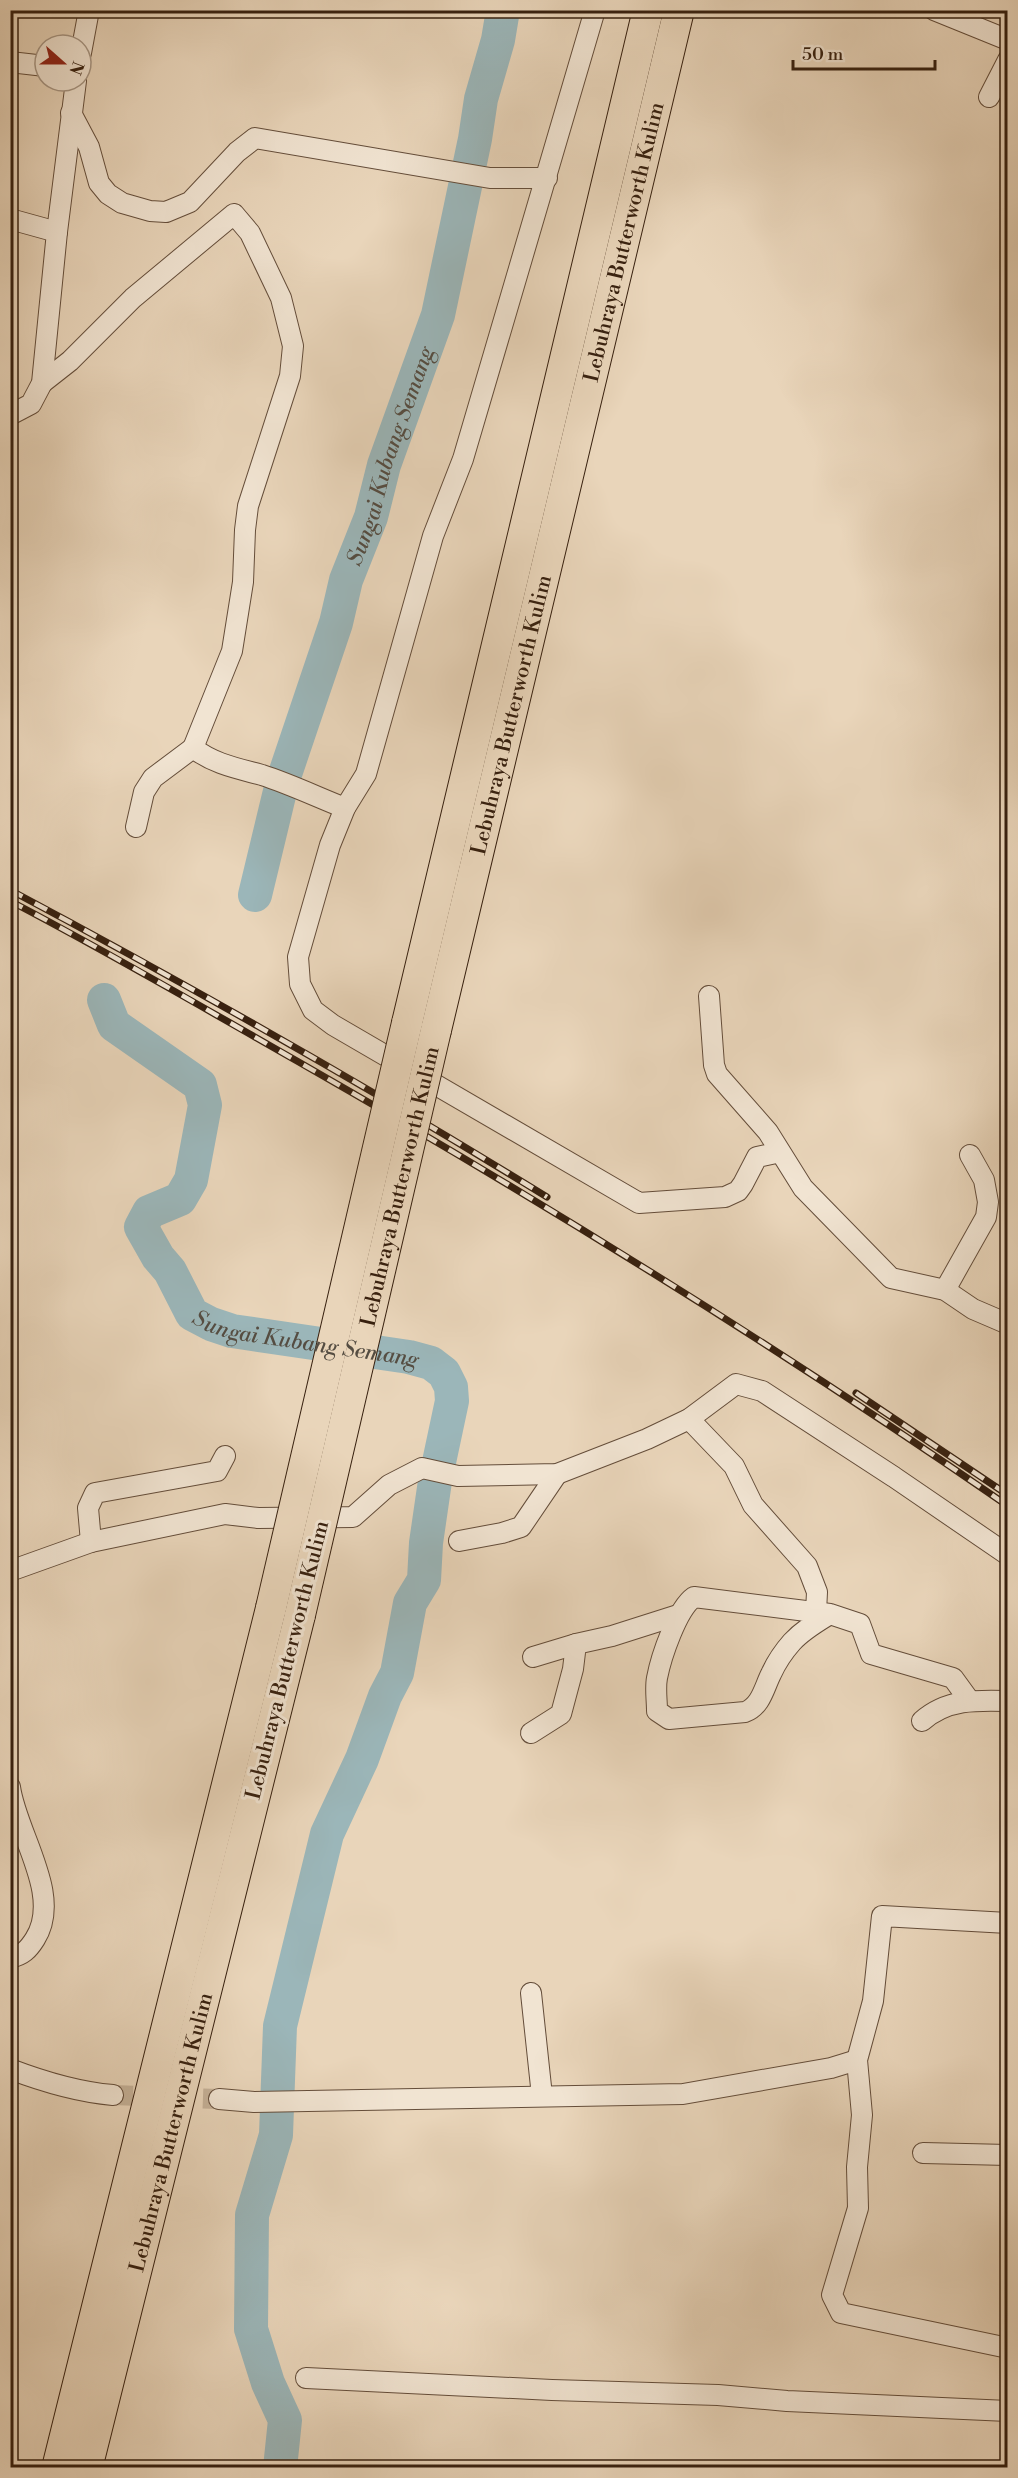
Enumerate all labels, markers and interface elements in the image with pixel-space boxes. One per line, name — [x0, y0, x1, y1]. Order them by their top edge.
north arrow — [33, 33, 93, 93]
scale bar — [793, 33, 936, 71]
text: 50 m — [802, 43, 844, 66]
text: N — [64, 59, 88, 78]
street label: Lebuhraya Butterworth Kulim — [579, 100, 671, 385]
water label: Sungai Kubang Semang — [341, 342, 441, 570]
street label: Lebuhraya Butterworth Kulim — [466, 572, 558, 858]
street label: Lebuhraya Butterworth Kulim — [355, 1044, 446, 1329]
water label: Sungai Kubang Semang — [187, 1305, 423, 1374]
street label: Lebuhraya Butterworth Kulim — [241, 1518, 335, 1803]
street label: Lebuhraya Butterworth Kulim — [124, 1990, 219, 2275]

